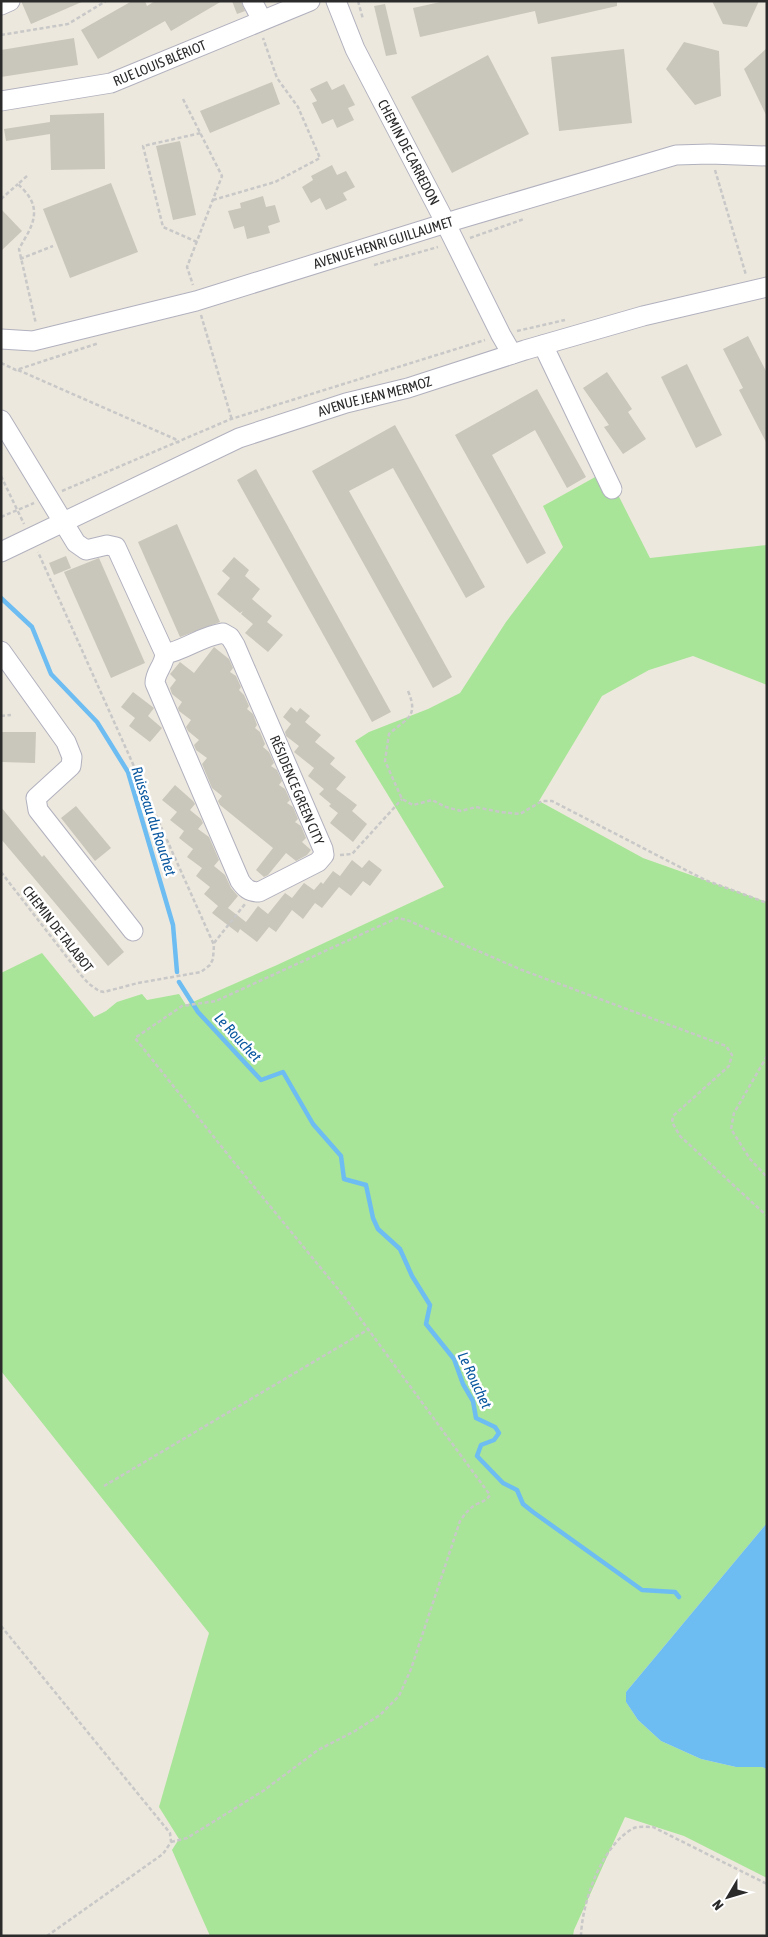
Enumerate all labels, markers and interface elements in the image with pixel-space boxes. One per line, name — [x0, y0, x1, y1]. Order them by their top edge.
street label: RUE LOUIS BLÉRIOT — [111, 37, 208, 89]
street label: CHEMIN DE CARREDON — [375, 97, 443, 208]
street label: AVENUE HENRI GUILLAUMET — [311, 213, 455, 272]
street label: AVENUE JEAN MERMOZ — [316, 373, 434, 420]
street label: RÉSIDENCE GREEN CITY — [267, 733, 328, 848]
water label: Ruisseau du Rouchet — [128, 764, 180, 878]
street label: CHEMIN DE TALABOT — [19, 883, 97, 975]
water label: Le Rouchet — [211, 1009, 265, 1065]
water label: Le Rouchet — [455, 1349, 496, 1412]
north arrow — [703, 1872, 753, 1922]
text: N — [709, 1897, 727, 1913]

